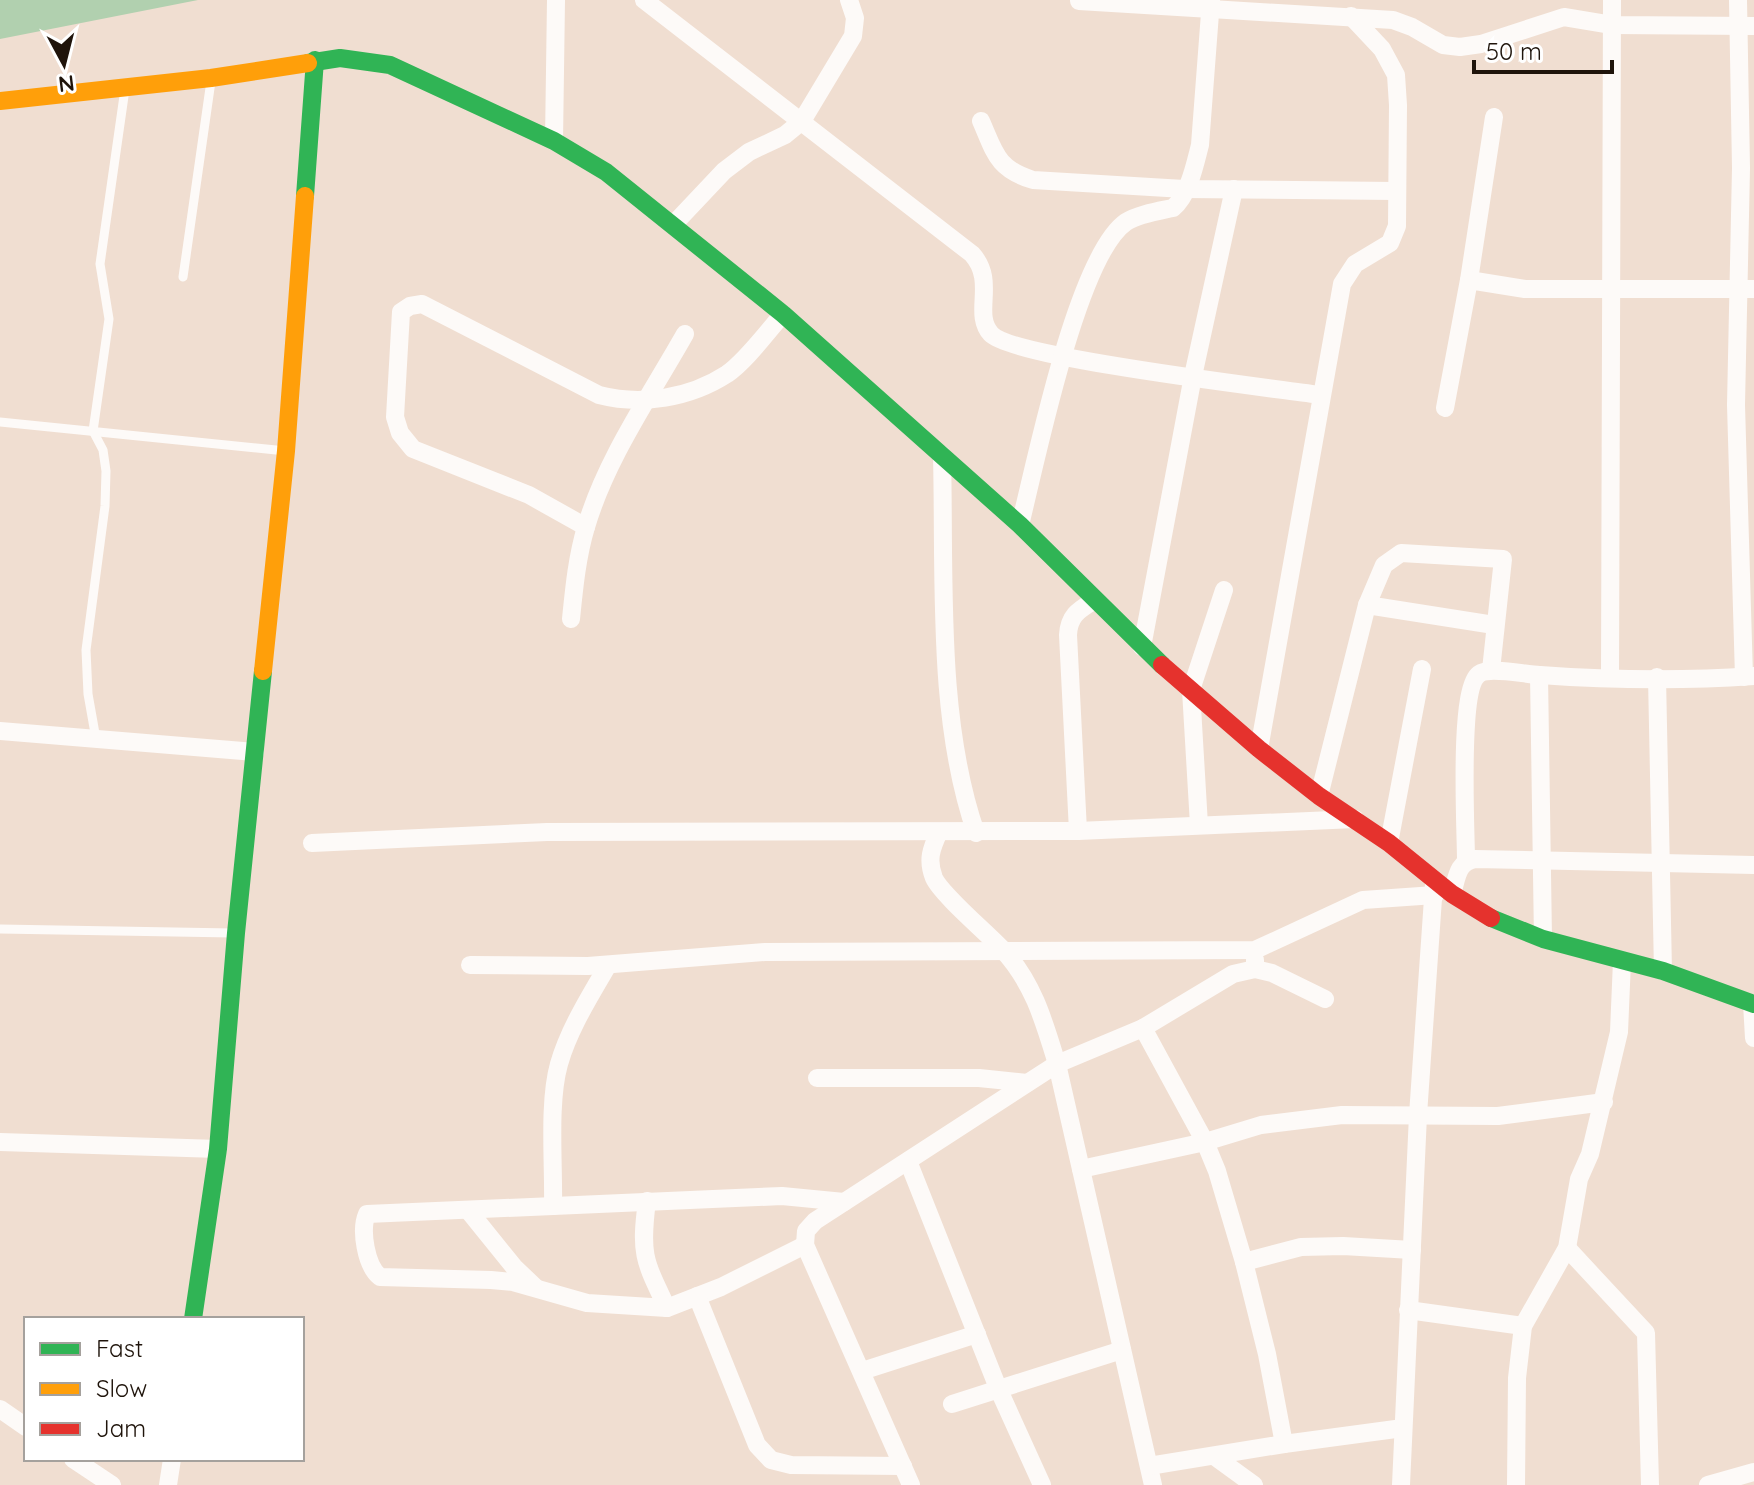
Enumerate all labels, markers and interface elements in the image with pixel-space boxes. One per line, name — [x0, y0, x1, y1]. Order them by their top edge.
north arrow — [24, 24, 104, 104]
scale bar — [1474, 24, 1612, 74]
text: 50 m — [1486, 36, 1542, 66]
text: N — [57, 69, 76, 99]
legend — [24, 1317, 304, 1461]
text: Fast — [96, 1333, 143, 1363]
text: Slow — [96, 1373, 147, 1403]
text: Jam — [96, 1413, 146, 1443]

